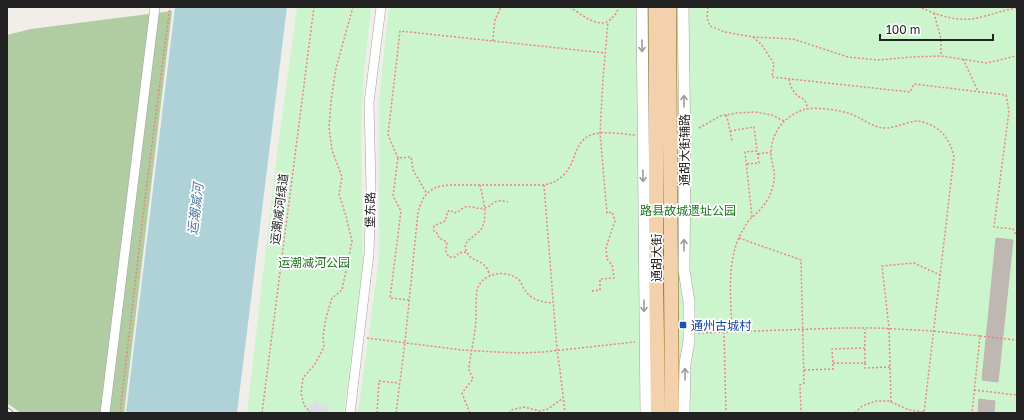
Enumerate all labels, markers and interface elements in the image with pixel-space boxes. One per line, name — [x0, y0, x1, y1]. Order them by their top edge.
scale bar — [880, 16, 993, 42]
text: 100 m — [886, 22, 920, 37]
one-way arrow — [638, 39, 646, 52]
one-way arrow — [680, 95, 688, 108]
street label: 通胡大街辅路 — [677, 114, 692, 186]
one-way arrow — [639, 169, 647, 182]
street label: 运潮减河绿道 — [267, 172, 291, 246]
water label: 运潮减河 — [184, 179, 206, 236]
street label: 堡东路 — [362, 192, 378, 228]
park label: 路县故城遗址公园 — [640, 203, 736, 218]
street label: 通胡大街 — [649, 234, 664, 282]
one-way arrow — [680, 239, 688, 252]
park label: 运潮减河公园 — [278, 255, 350, 270]
one-way arrow — [640, 299, 648, 312]
place label: 通州古城村 — [691, 318, 752, 333]
marker: 通州古城村 — [678, 320, 688, 330]
one-way arrow — [681, 368, 689, 381]

